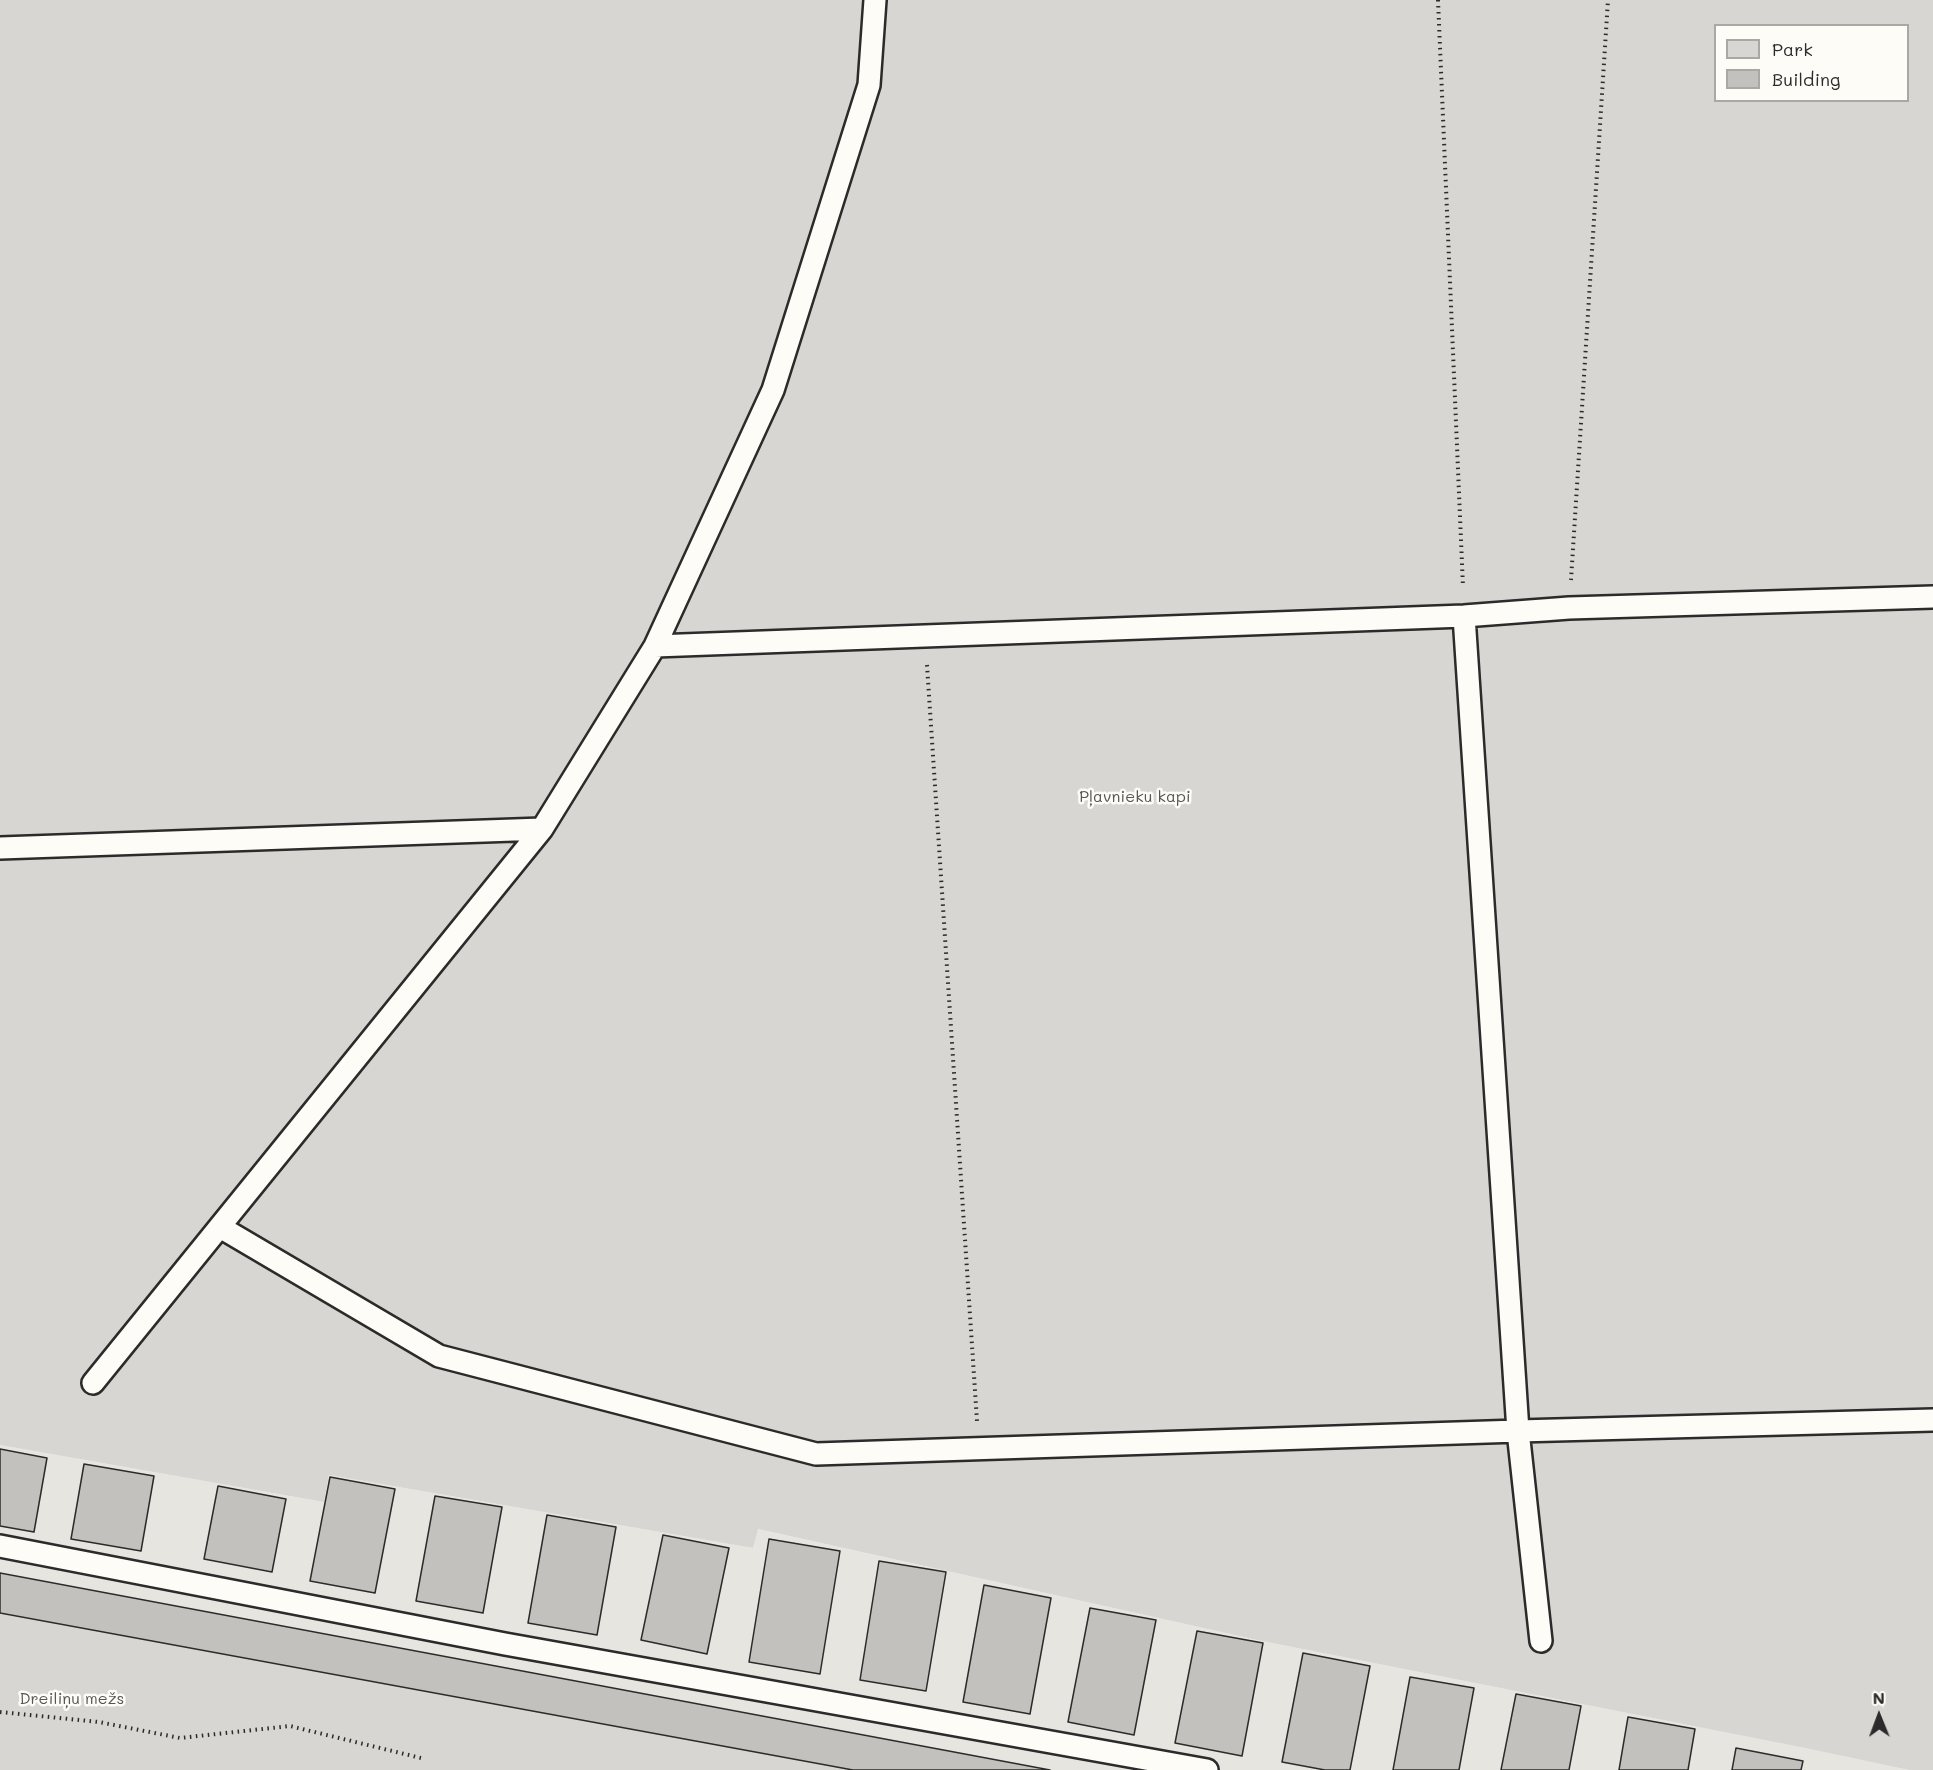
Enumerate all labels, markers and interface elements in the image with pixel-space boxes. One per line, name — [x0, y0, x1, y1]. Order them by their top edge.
legend — [1714, 24, 1909, 102]
text: Park — [1772, 37, 1813, 61]
text: Building — [1772, 67, 1840, 91]
park label: Pļavnieku kapi — [1079, 787, 1191, 807]
north arrow — [1849, 1686, 1909, 1746]
text: N — [1872, 1687, 1885, 1708]
park label: Dreiliņu mežs — [20, 1689, 124, 1709]

